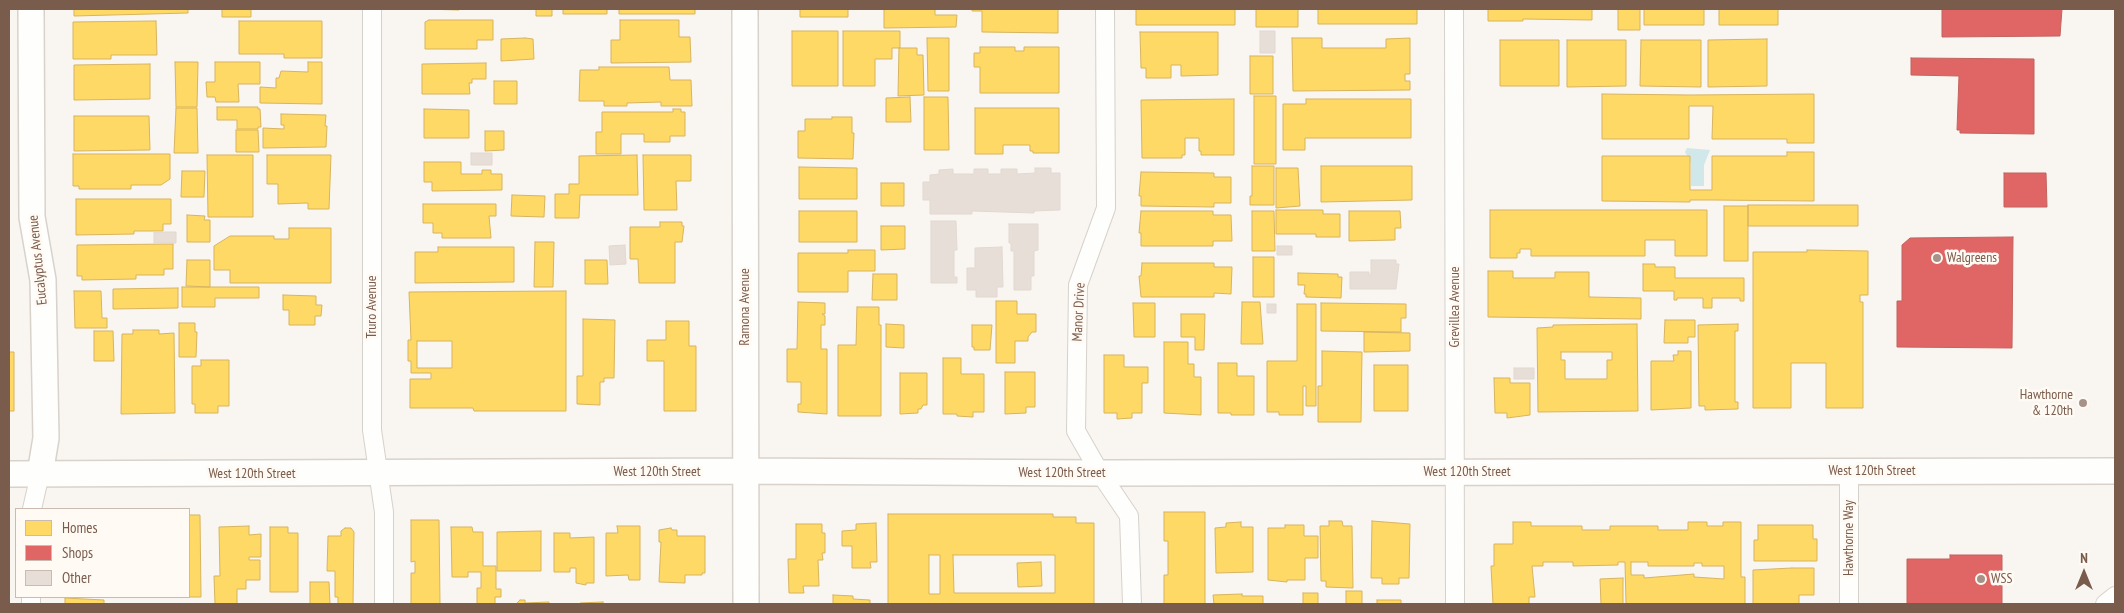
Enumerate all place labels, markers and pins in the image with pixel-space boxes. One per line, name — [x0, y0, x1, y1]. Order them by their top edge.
place label: Walgreens — [1947, 250, 1997, 266]
marker: Walgreens — [1931, 252, 1943, 264]
place label: Hawthorne & 120th — [2020, 387, 2073, 420]
marker: Hawthorne & 120th — [2077, 397, 2089, 409]
place label: WSS — [1991, 571, 2012, 587]
marker: WSS — [1975, 573, 1987, 585]

